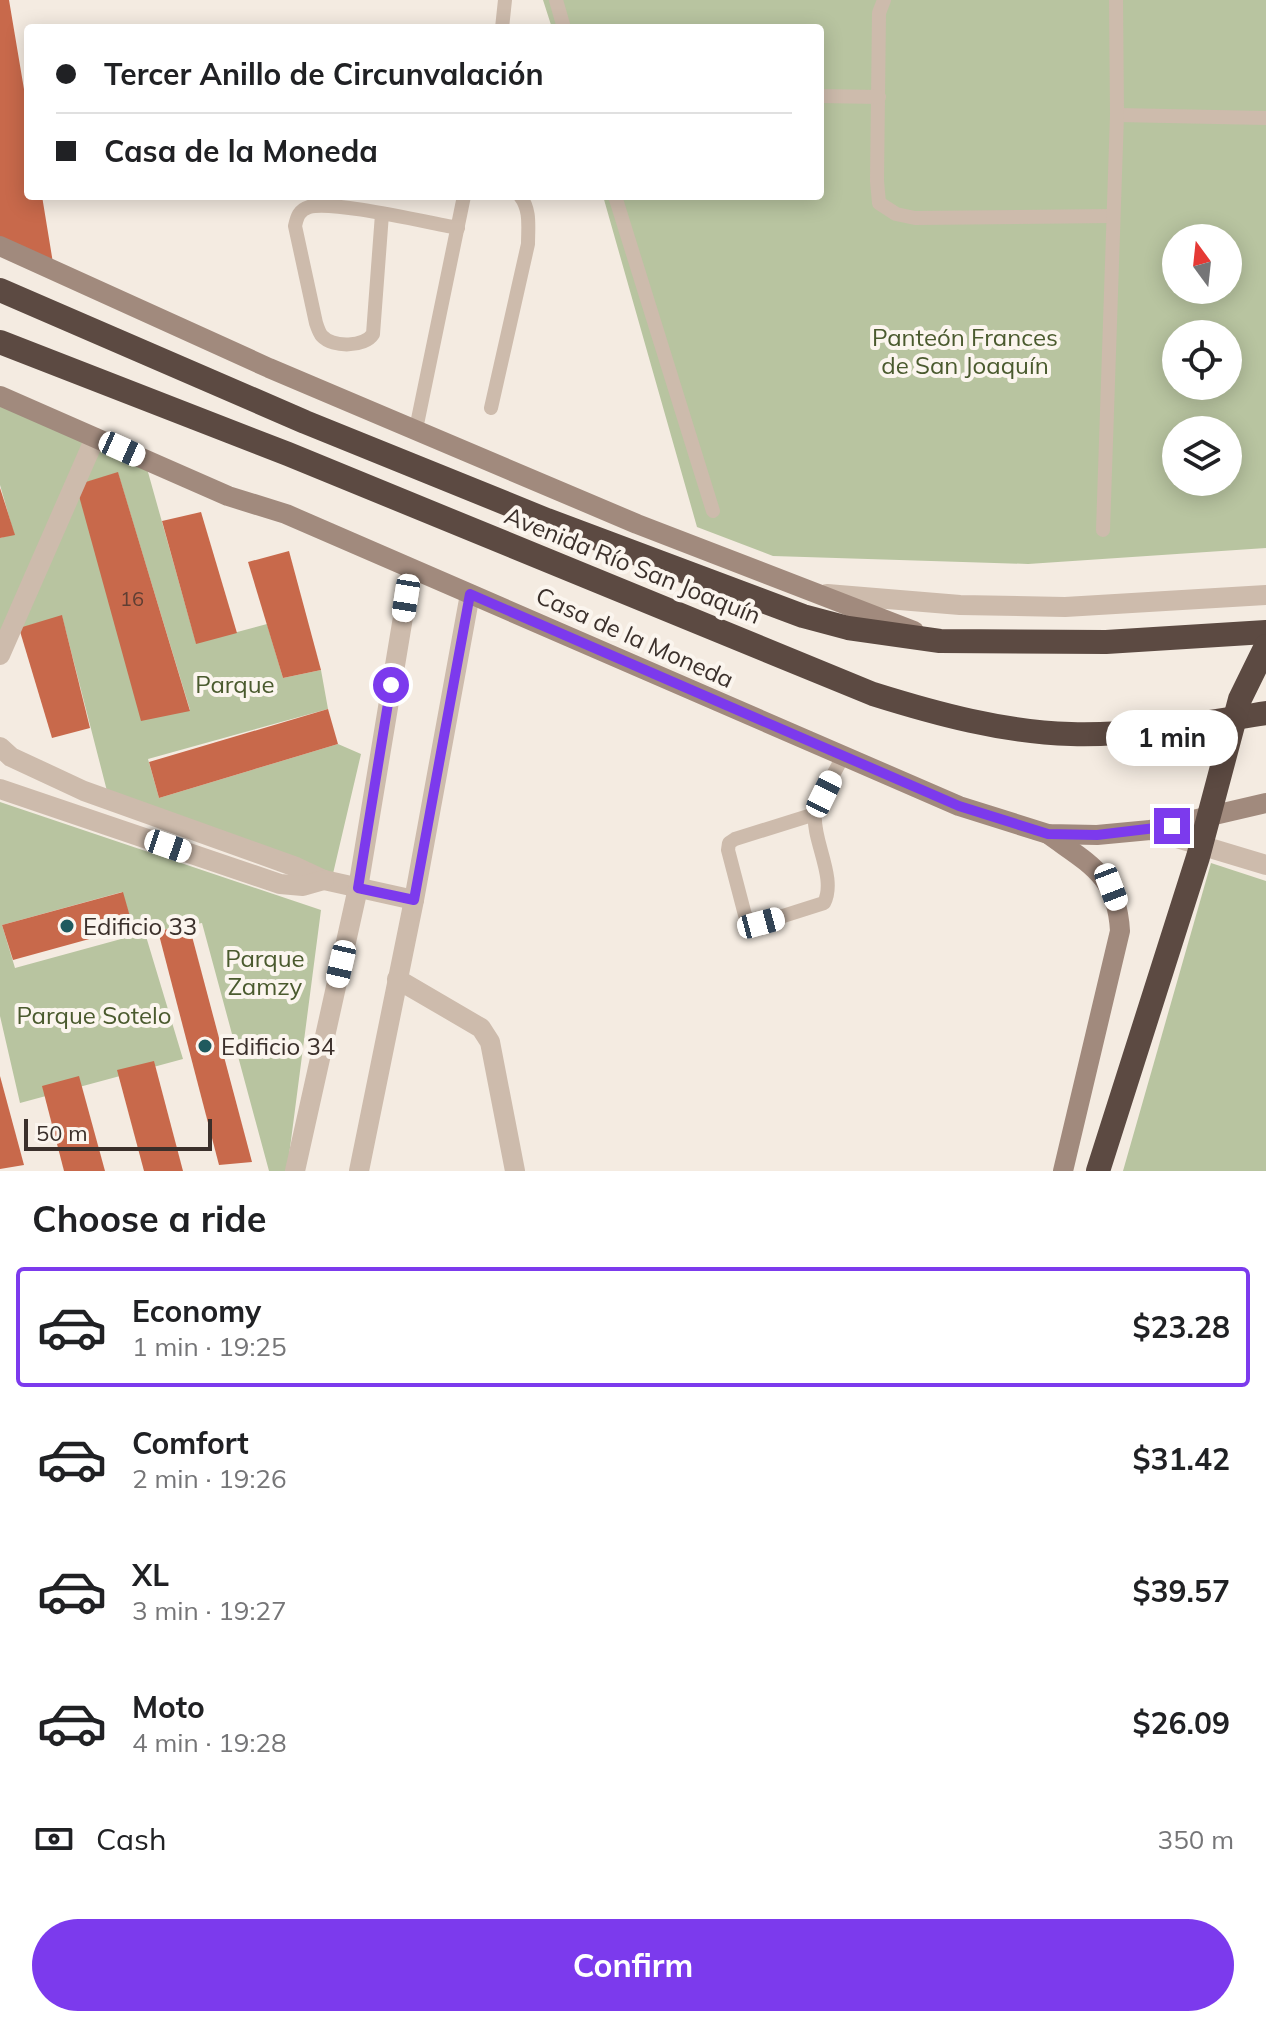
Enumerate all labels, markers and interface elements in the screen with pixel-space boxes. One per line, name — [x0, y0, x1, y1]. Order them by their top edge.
text: Tercer Anillo de Circunvalación — [104, 55, 544, 93]
text: Casa de la Moneda — [104, 132, 378, 170]
north arrow — [1162, 224, 1242, 304]
map controls — [1162, 224, 1242, 496]
button: locate — [1162, 320, 1242, 400]
park label: Panteón Frances de San Joaquín — [872, 322, 1058, 380]
button: layers — [1162, 416, 1242, 496]
car — [95, 428, 149, 470]
street label: Avenida Río San Joaquín — [501, 500, 765, 630]
car — [390, 572, 422, 624]
street label: Casa de la Moneda — [531, 580, 739, 694]
house number: 16 — [120, 586, 144, 611]
route start — [373, 667, 409, 703]
park label: Parque — [195, 669, 275, 699]
callout: 1 min — [1106, 710, 1238, 766]
text: 1 min — [1138, 721, 1206, 754]
car — [803, 767, 845, 821]
route end — [1154, 808, 1190, 844]
car — [141, 827, 195, 865]
car — [1091, 860, 1131, 914]
car — [735, 905, 787, 941]
place label: Edificio 33 — [83, 911, 197, 941]
marker: Edificio 33 — [58, 917, 76, 935]
car — [324, 938, 358, 990]
park label: Parque Zamzy — [225, 943, 305, 1001]
park label: Parque Sotelo — [17, 1000, 171, 1030]
place label: Edificio 34 — [221, 1031, 335, 1061]
marker: Edificio 34 — [196, 1037, 214, 1055]
scale bar — [24, 1115, 212, 1151]
text: 50 m — [36, 1119, 87, 1147]
text: Choose a ride — [32, 1196, 266, 1241]
icon: car — [36, 1291, 108, 1363]
text: Economy — [132, 1292, 261, 1330]
text: $23.28 — [1133, 1308, 1230, 1346]
text: 1 min · 19:25 — [132, 1330, 287, 1363]
icon: car — [36, 1423, 108, 1495]
text: Comfort — [132, 1424, 249, 1462]
text: $31.42 — [1133, 1440, 1230, 1478]
text: 2 min · 19:26 — [132, 1462, 287, 1495]
icon: car — [36, 1555, 108, 1627]
text: XL — [132, 1556, 169, 1594]
text: $39.57 — [1133, 1572, 1230, 1610]
text: 3 min · 19:27 — [132, 1594, 287, 1627]
icon: car — [36, 1687, 108, 1759]
text: Moto — [132, 1688, 205, 1726]
text: $26.09 — [1133, 1704, 1230, 1742]
text: 4 min · 19:28 — [132, 1726, 287, 1759]
icon: cash — [32, 1817, 76, 1861]
text: Cash — [96, 1820, 167, 1858]
text: 350 m — [1158, 1823, 1234, 1856]
button: Confirm — [32, 1919, 1234, 2011]

